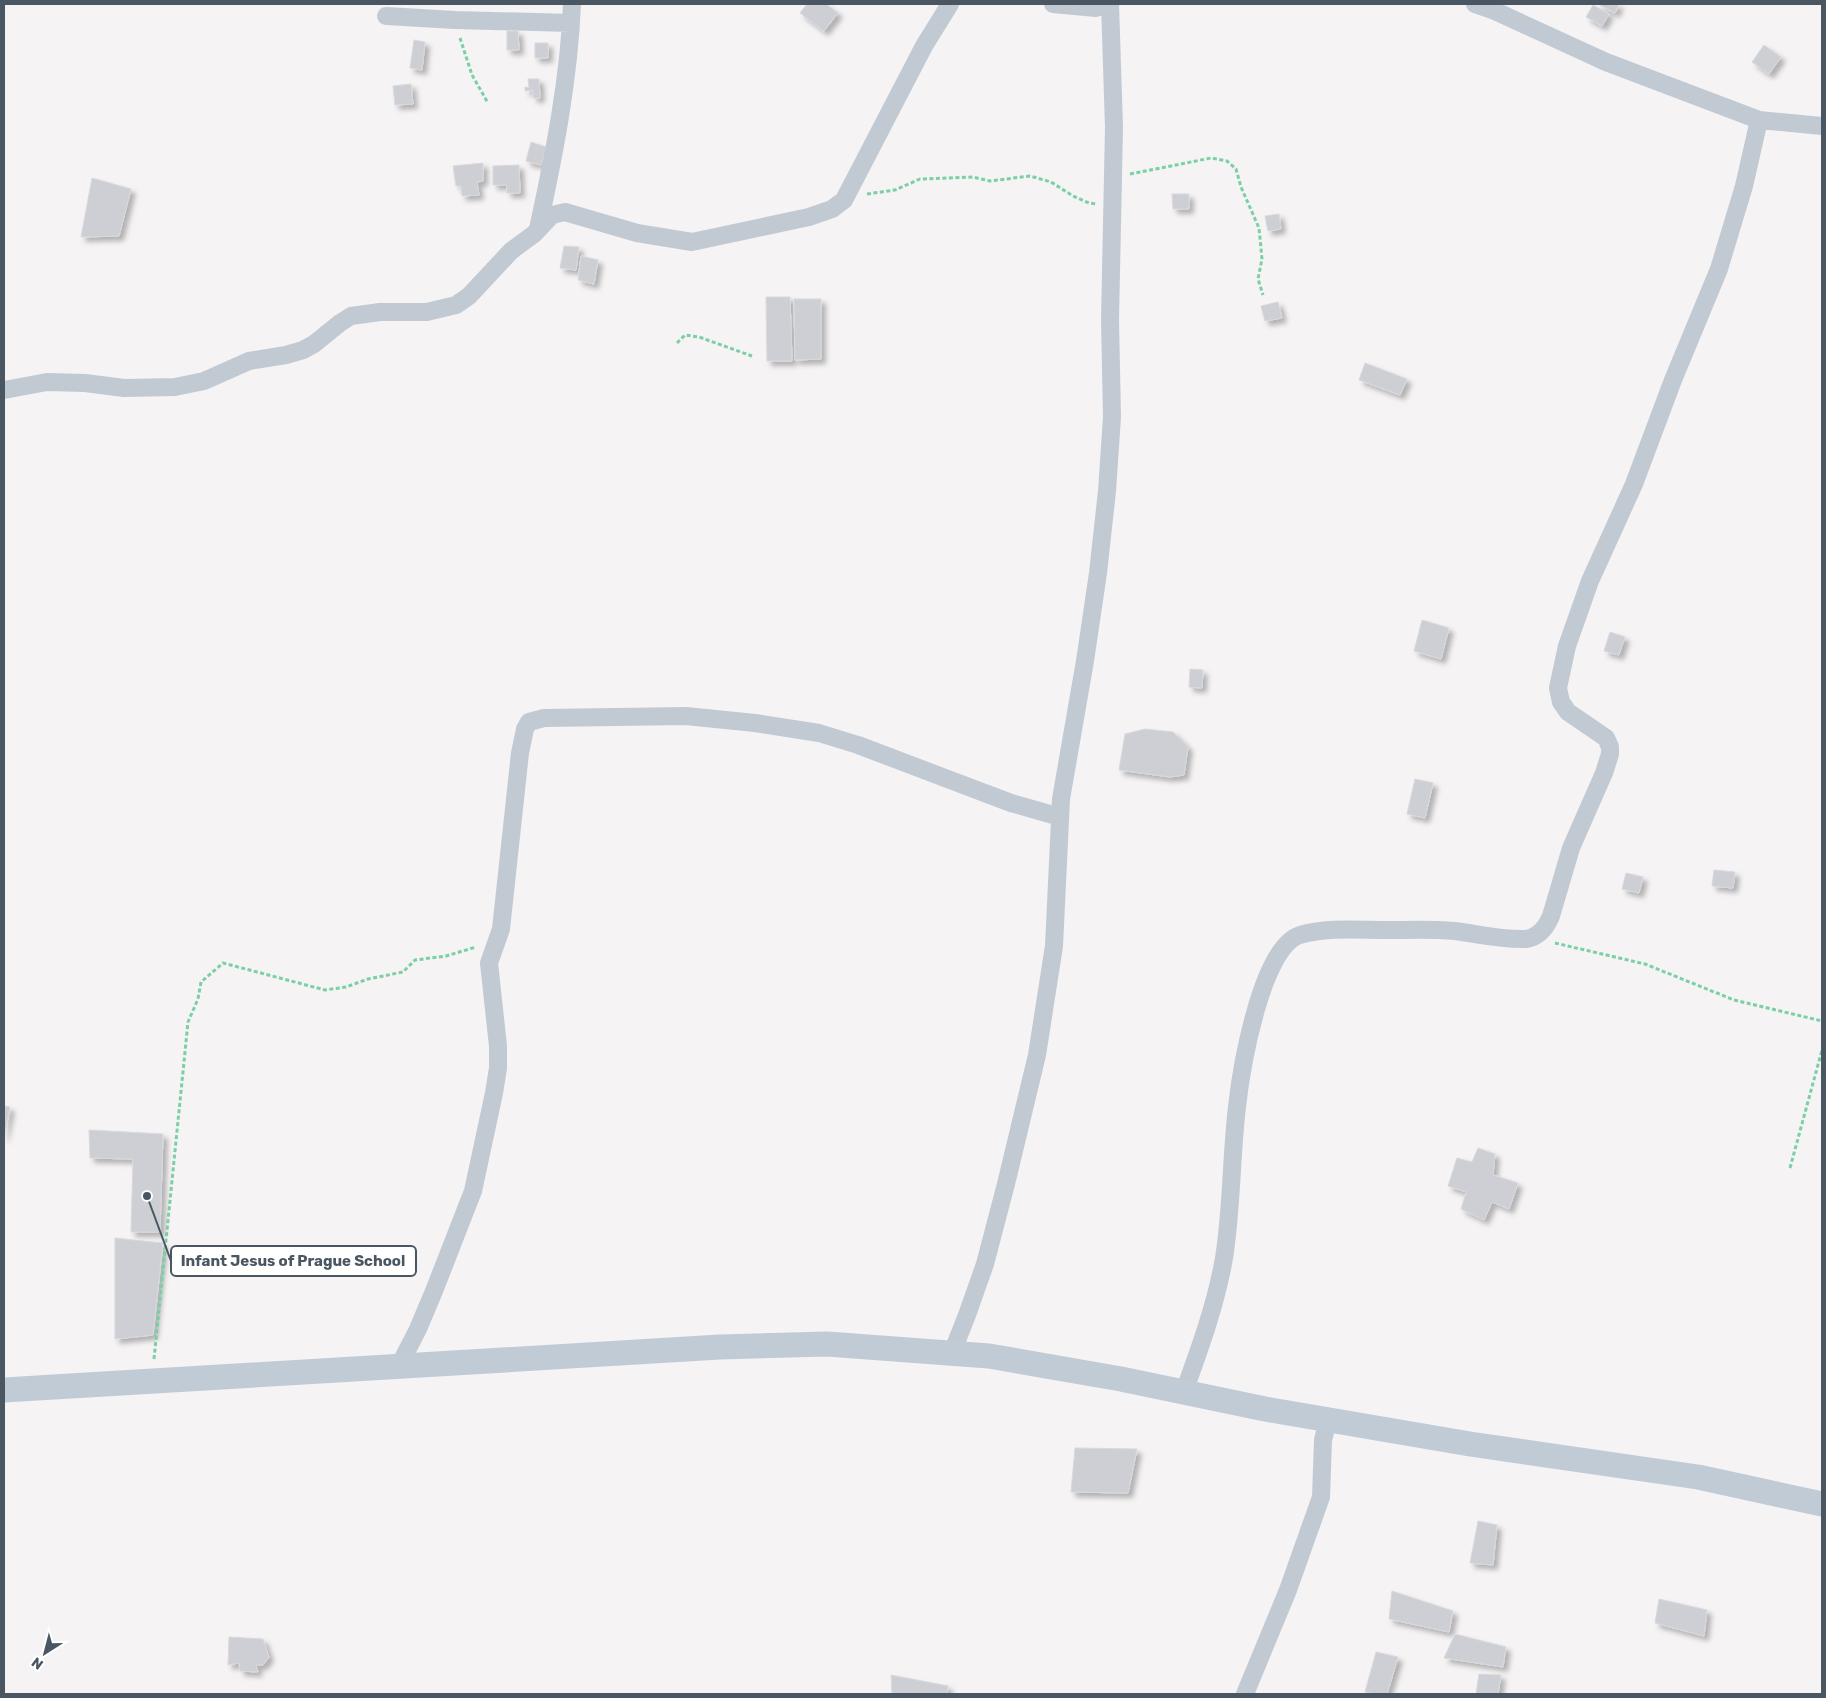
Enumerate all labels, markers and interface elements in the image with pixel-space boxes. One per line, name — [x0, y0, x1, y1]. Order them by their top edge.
callout: Infant Jesus of Prague School — [171, 1246, 416, 1276]
text: Infant Jesus of Prague School — [181, 1252, 405, 1270]
north arrow — [20, 1628, 70, 1678]
text: N — [29, 1653, 47, 1673]

